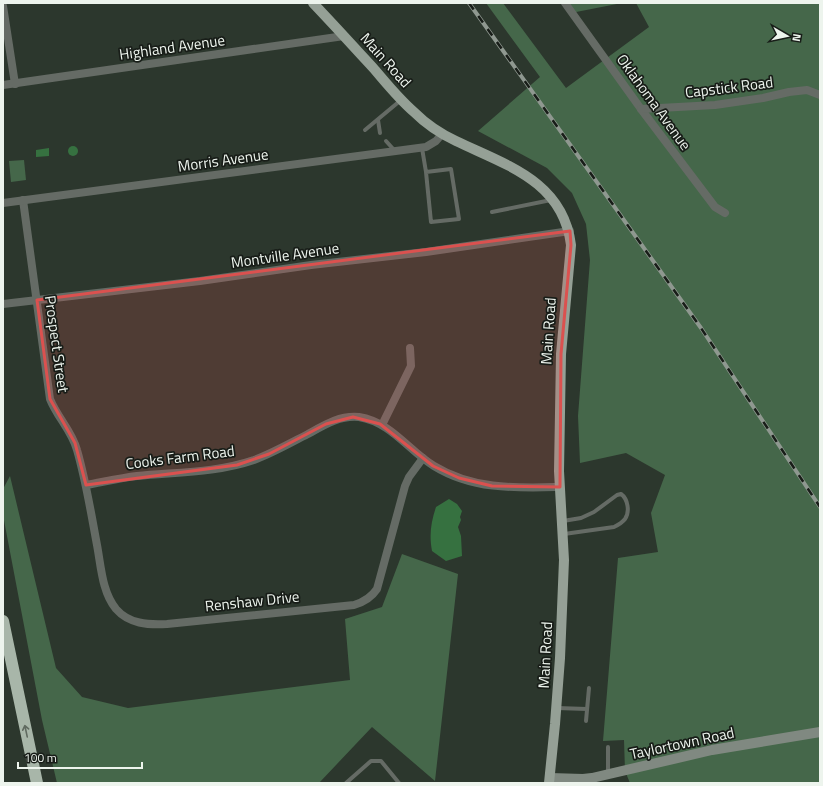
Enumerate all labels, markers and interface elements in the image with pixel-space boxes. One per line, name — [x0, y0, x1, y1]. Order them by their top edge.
north arrow — [767, 16, 807, 56]
street label: Main Road — [355, 27, 417, 93]
street label: Highland Avenue — [118, 28, 226, 66]
text: N — [788, 33, 805, 43]
street label: Oklahoma Avenue — [611, 49, 697, 155]
street label: Capstick Road — [684, 70, 774, 104]
street label: Morris Avenue — [176, 142, 270, 178]
street label: Montville Avenue — [229, 236, 341, 274]
street label: Prospect Street — [39, 294, 75, 395]
street label: Main Road — [534, 297, 562, 365]
street label: Cooks Farm Road — [124, 439, 236, 475]
street label: Renshaw Drive — [204, 585, 300, 617]
street label: Main Road — [532, 621, 558, 689]
street label: Taylortown Road — [628, 721, 736, 765]
one-way arrow — [21, 725, 29, 738]
scale bar — [18, 744, 142, 770]
text: 100 m — [24, 748, 57, 767]

